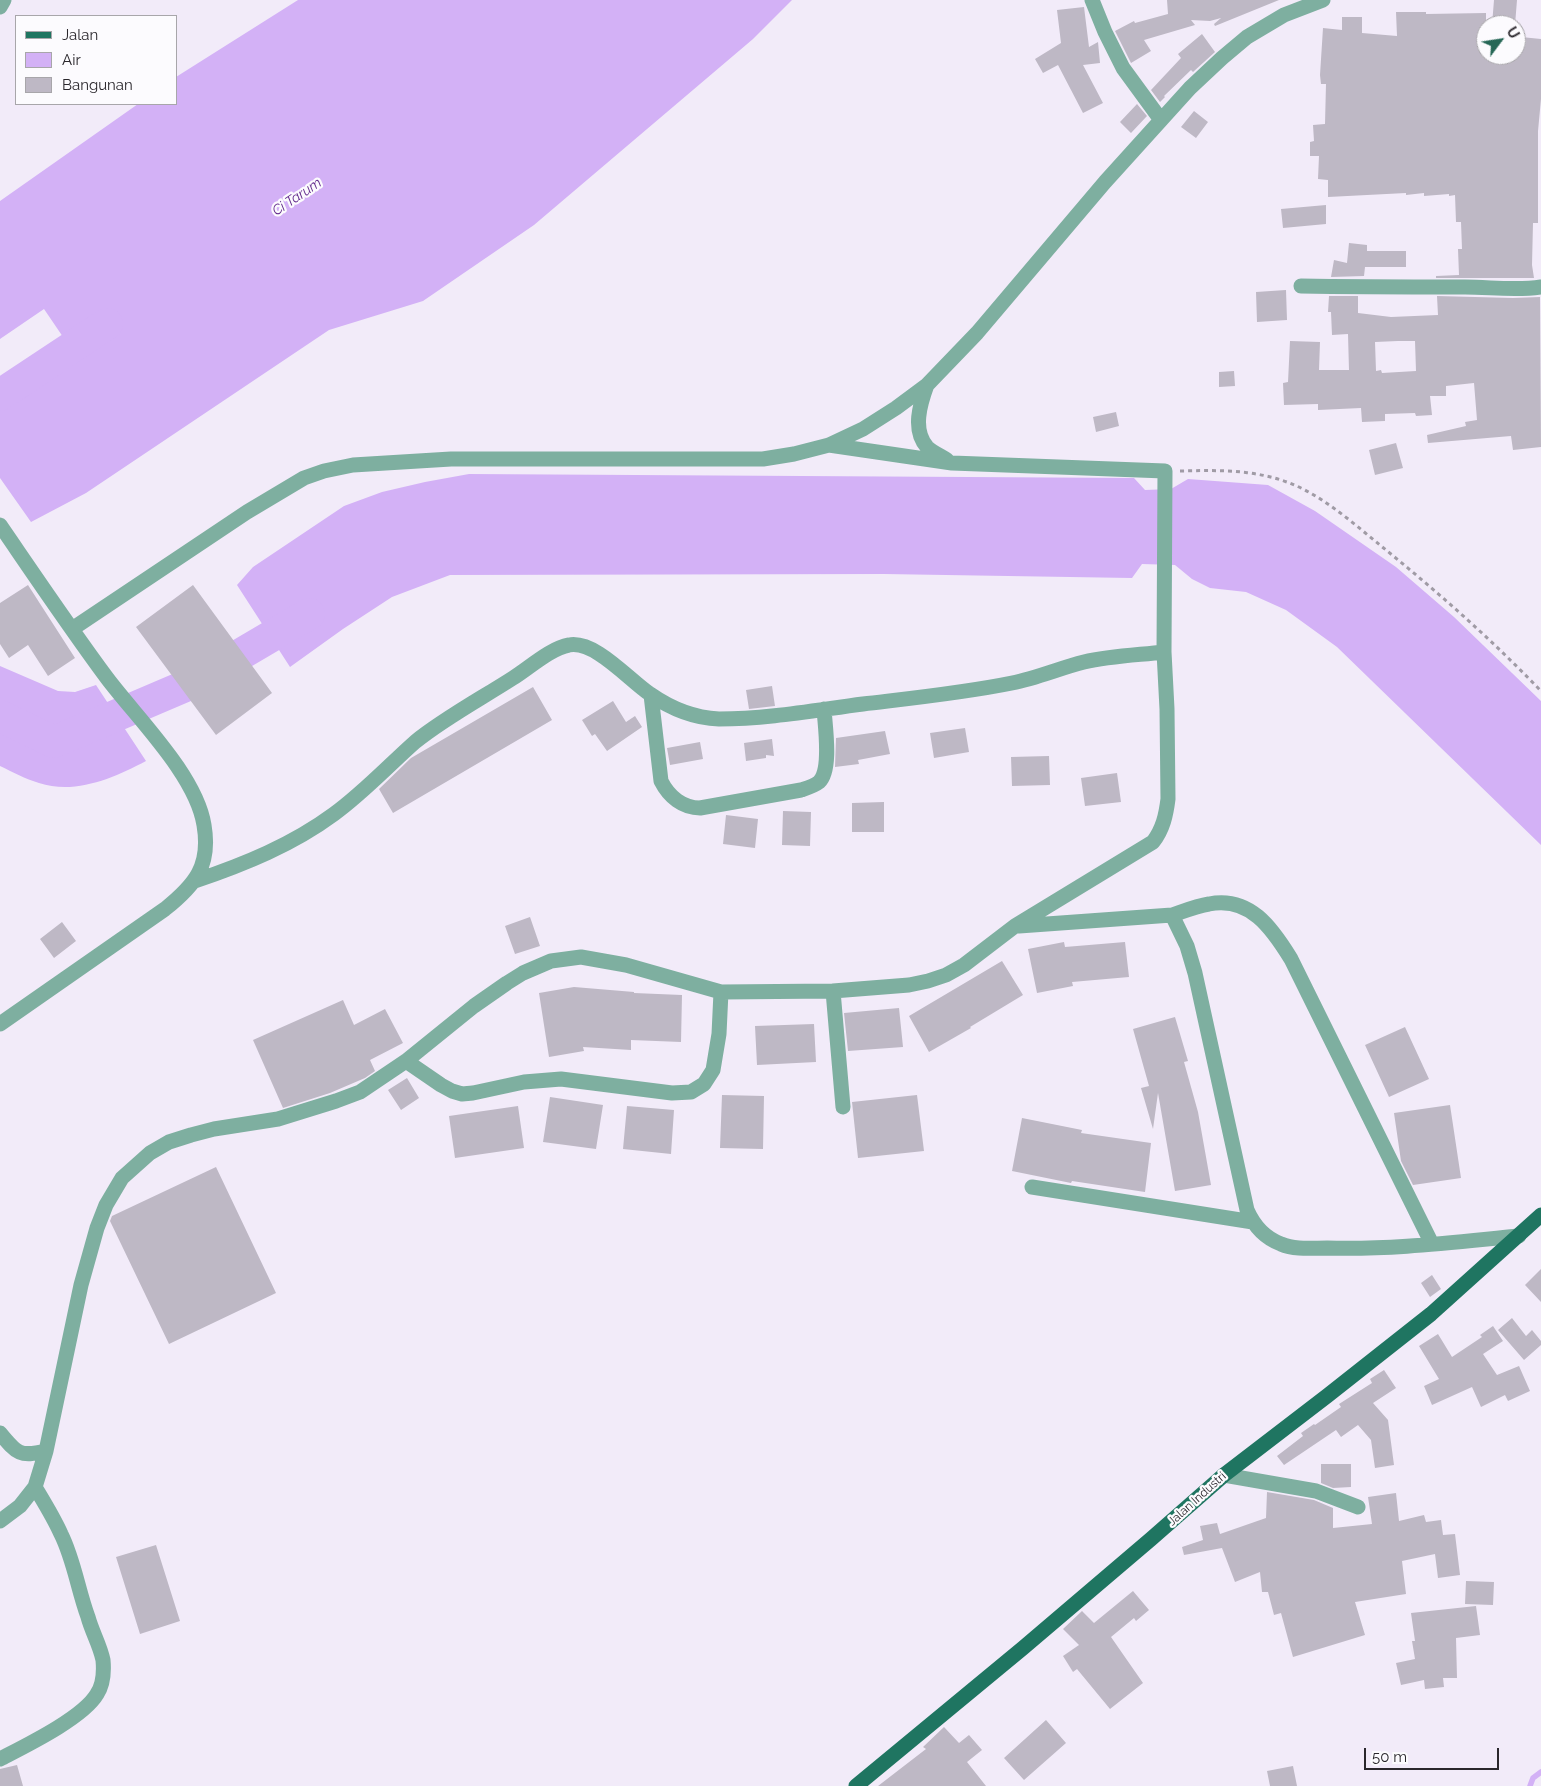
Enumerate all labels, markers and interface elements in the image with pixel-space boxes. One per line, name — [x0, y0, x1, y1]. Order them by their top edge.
legend — [15, 15, 178, 105]
north arrow — [1476, 15, 1526, 65]
text: U — [1503, 24, 1523, 41]
text: Jalan — [62, 26, 98, 44]
text: Air — [62, 51, 81, 69]
text: Bangunan — [62, 76, 133, 94]
water label: Ci Tarum — [269, 174, 325, 220]
street label: Jalan Industri — [1165, 1469, 1229, 1529]
scale bar — [1366, 1738, 1501, 1770]
text: 50 m — [1372, 1748, 1407, 1766]

